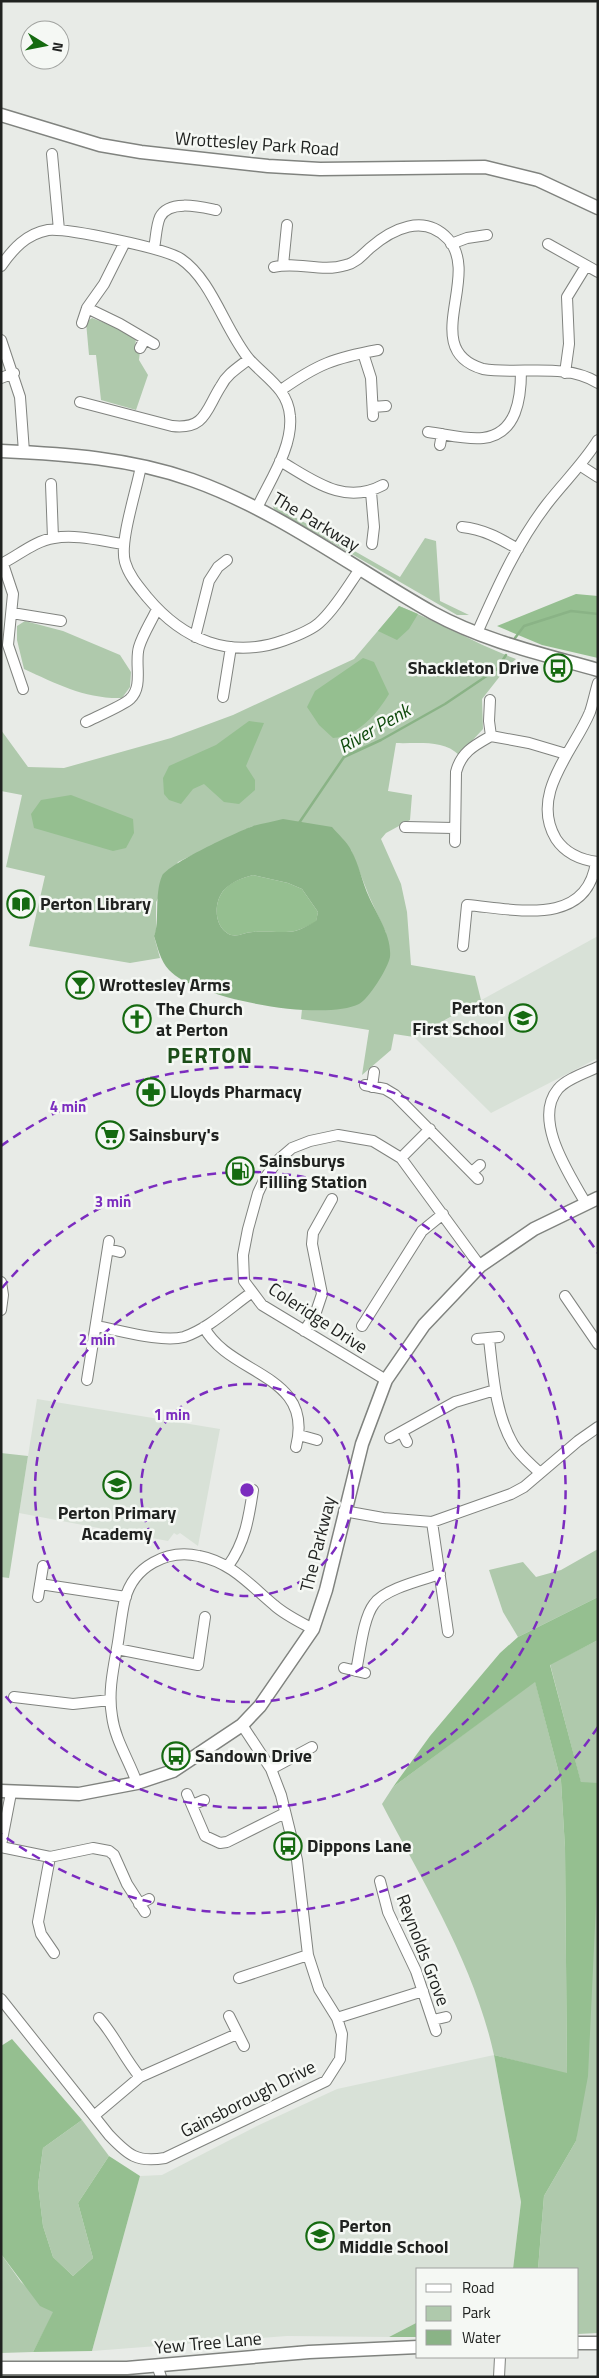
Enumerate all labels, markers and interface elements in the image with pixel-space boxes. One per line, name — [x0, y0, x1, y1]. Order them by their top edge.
north arrow — [20, 20, 70, 70]
text: N — [47, 41, 69, 54]
street label: Wrottesley Park Road — [174, 124, 340, 163]
street label: The Parkway — [267, 485, 365, 559]
bus stop icon: Shackleton Drive — [543, 653, 573, 683]
place label: Shackleton Drive — [408, 654, 539, 681]
water label: River Penk — [332, 694, 417, 760]
library icon: Perton Library — [6, 889, 36, 919]
place label: Perton Library — [40, 890, 151, 917]
bar icon: Wrottesley Arms — [65, 970, 95, 1000]
place label: Wrottesley Arms — [99, 971, 231, 998]
place label: Perton First School — [412, 994, 504, 1042]
place label: The Church at Perton — [156, 995, 243, 1043]
school or university icon: Perton First School — [508, 1003, 538, 1033]
church icon: The Church at Perton — [122, 1004, 152, 1034]
district label: PERTON — [167, 1038, 253, 1072]
pharmacy icon: Lloyds Pharmacy — [136, 1077, 166, 1107]
place label: Lloyds Pharmacy — [170, 1078, 302, 1105]
text: 4 min — [50, 1095, 86, 1118]
supermarket icon: Sainsbury's — [95, 1120, 125, 1150]
place label: Sainsbury's — [129, 1121, 219, 1148]
place label: Sainsburys Filling Station — [259, 1147, 367, 1195]
fuel station icon: Sainsburys Filling Station — [225, 1156, 255, 1186]
text: 3 min — [95, 1190, 131, 1213]
street label: Coleridge Drive — [263, 1275, 373, 1360]
text: 2 min — [79, 1328, 115, 1351]
text: 1 min — [154, 1403, 190, 1426]
school or university icon: Perton Primary Academy — [102, 1470, 132, 1500]
centre of rings — [238, 1481, 256, 1499]
street label: The Parkway — [293, 1493, 343, 1595]
place label: Perton Primary Academy — [58, 1499, 176, 1547]
bus stop icon: Sandown Drive — [161, 1741, 191, 1771]
place label: Sandown Drive — [195, 1742, 312, 1769]
bus stop icon: Dippons Lane — [273, 1831, 303, 1861]
place label: Dippons Lane — [307, 1832, 412, 1859]
street label: Reynolds Grove — [390, 1890, 457, 2010]
street label: Gainsborough Drive — [176, 2053, 320, 2144]
place label: Perton Middle School — [339, 2212, 449, 2260]
school or university icon: Perton Middle School — [305, 2221, 335, 2251]
legend — [416, 2268, 579, 2358]
text: Road — [462, 2276, 494, 2299]
text: Park — [462, 2301, 491, 2324]
street label: Yew Tree Lane — [153, 2324, 263, 2361]
text: Water — [462, 2326, 501, 2349]

